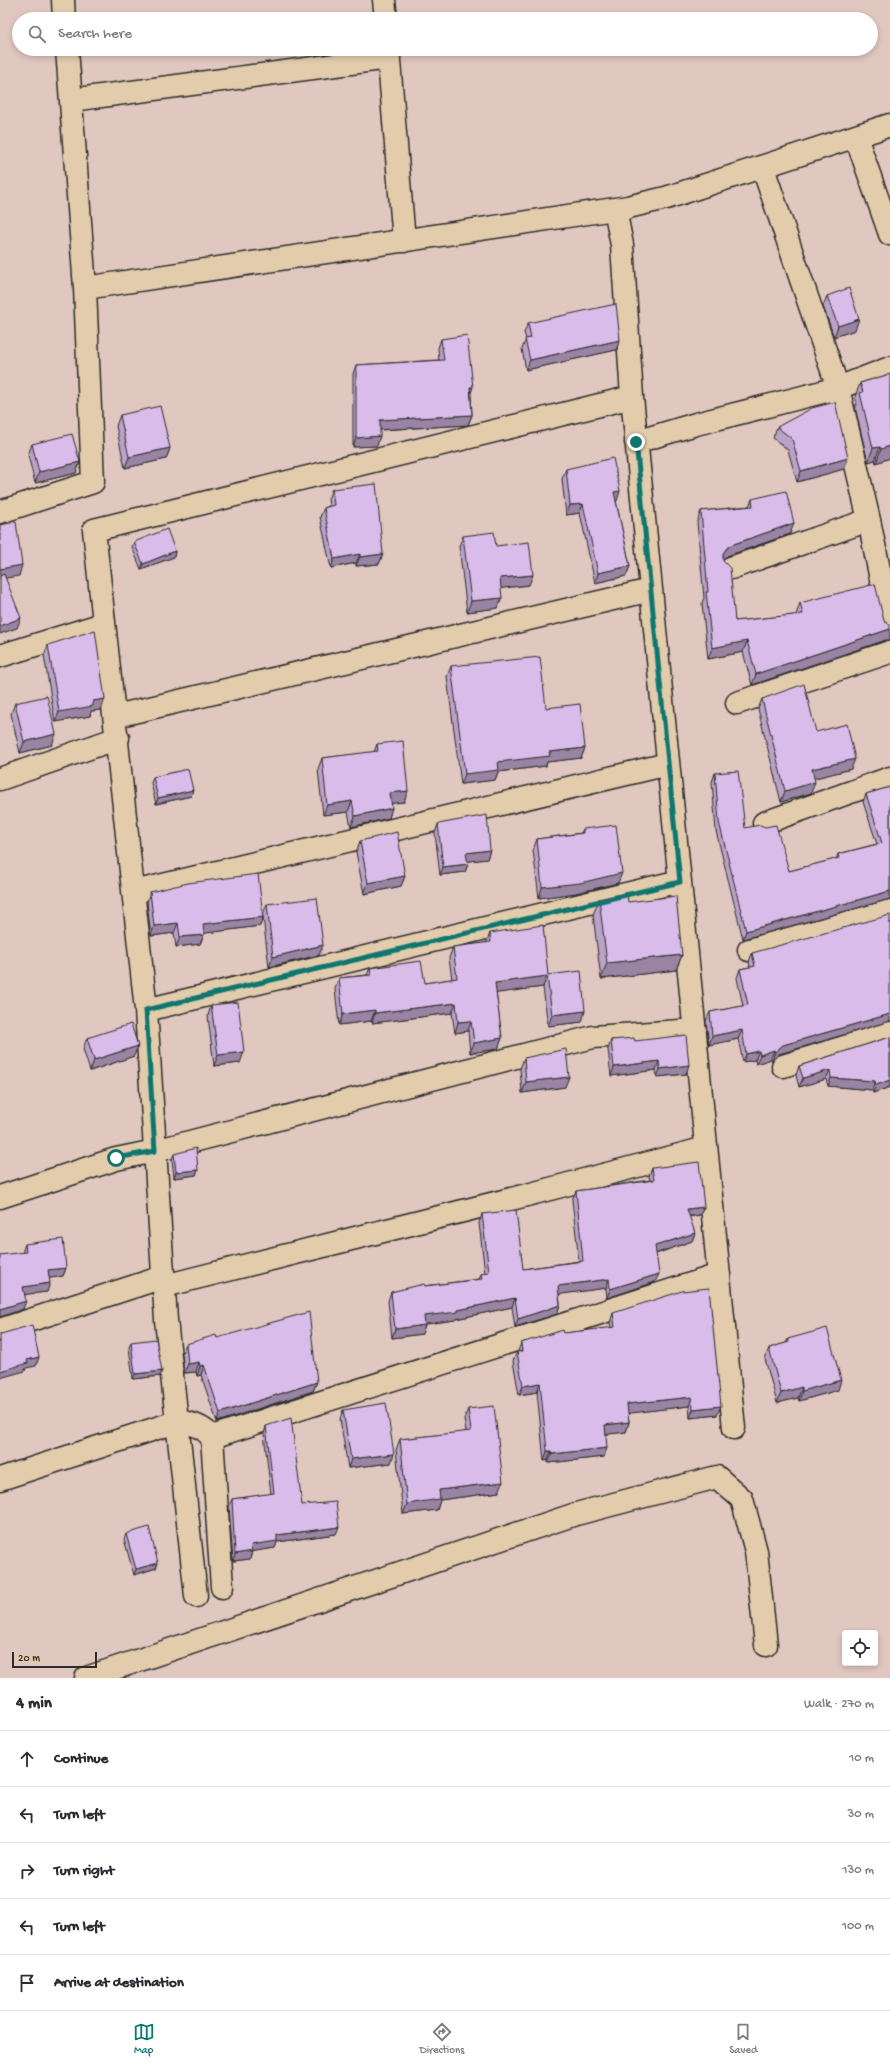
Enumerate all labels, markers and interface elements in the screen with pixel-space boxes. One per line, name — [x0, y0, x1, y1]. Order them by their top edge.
search box — [12, 12, 878, 56]
icon: search — [26, 23, 48, 45]
text: Search here — [58, 25, 132, 43]
route end — [627, 433, 645, 451]
route start — [107, 1149, 125, 1167]
map controls — [842, 1630, 878, 1666]
button: locate — [842, 1630, 878, 1666]
scale bar — [12, 1650, 97, 1669]
text: 20 m — [18, 1653, 40, 1665]
text: 4 min — [16, 1694, 52, 1714]
text: Walk · 270 m — [804, 1697, 874, 1712]
icon: ahead — [16, 1748, 38, 1770]
text: Continue — [54, 1750, 108, 1768]
text: 10 m — [849, 1751, 874, 1766]
icon: left — [16, 1804, 38, 1826]
text: Turn left — [54, 1806, 105, 1824]
text: 30 m — [848, 1807, 874, 1822]
icon: right — [16, 1860, 38, 1882]
text: Turn right — [54, 1862, 114, 1880]
text: 130 m — [842, 1863, 874, 1878]
icon: left — [16, 1916, 38, 1938]
text: Turn left — [54, 1918, 105, 1936]
text: 100 m — [842, 1919, 874, 1934]
icon: arrive — [16, 1972, 38, 1994]
text: Arrive at destination — [54, 1974, 184, 1992]
tab: Map — [133, 2021, 155, 2057]
tab: Directions — [420, 2021, 464, 2057]
tab: Saved — [729, 2021, 757, 2057]

